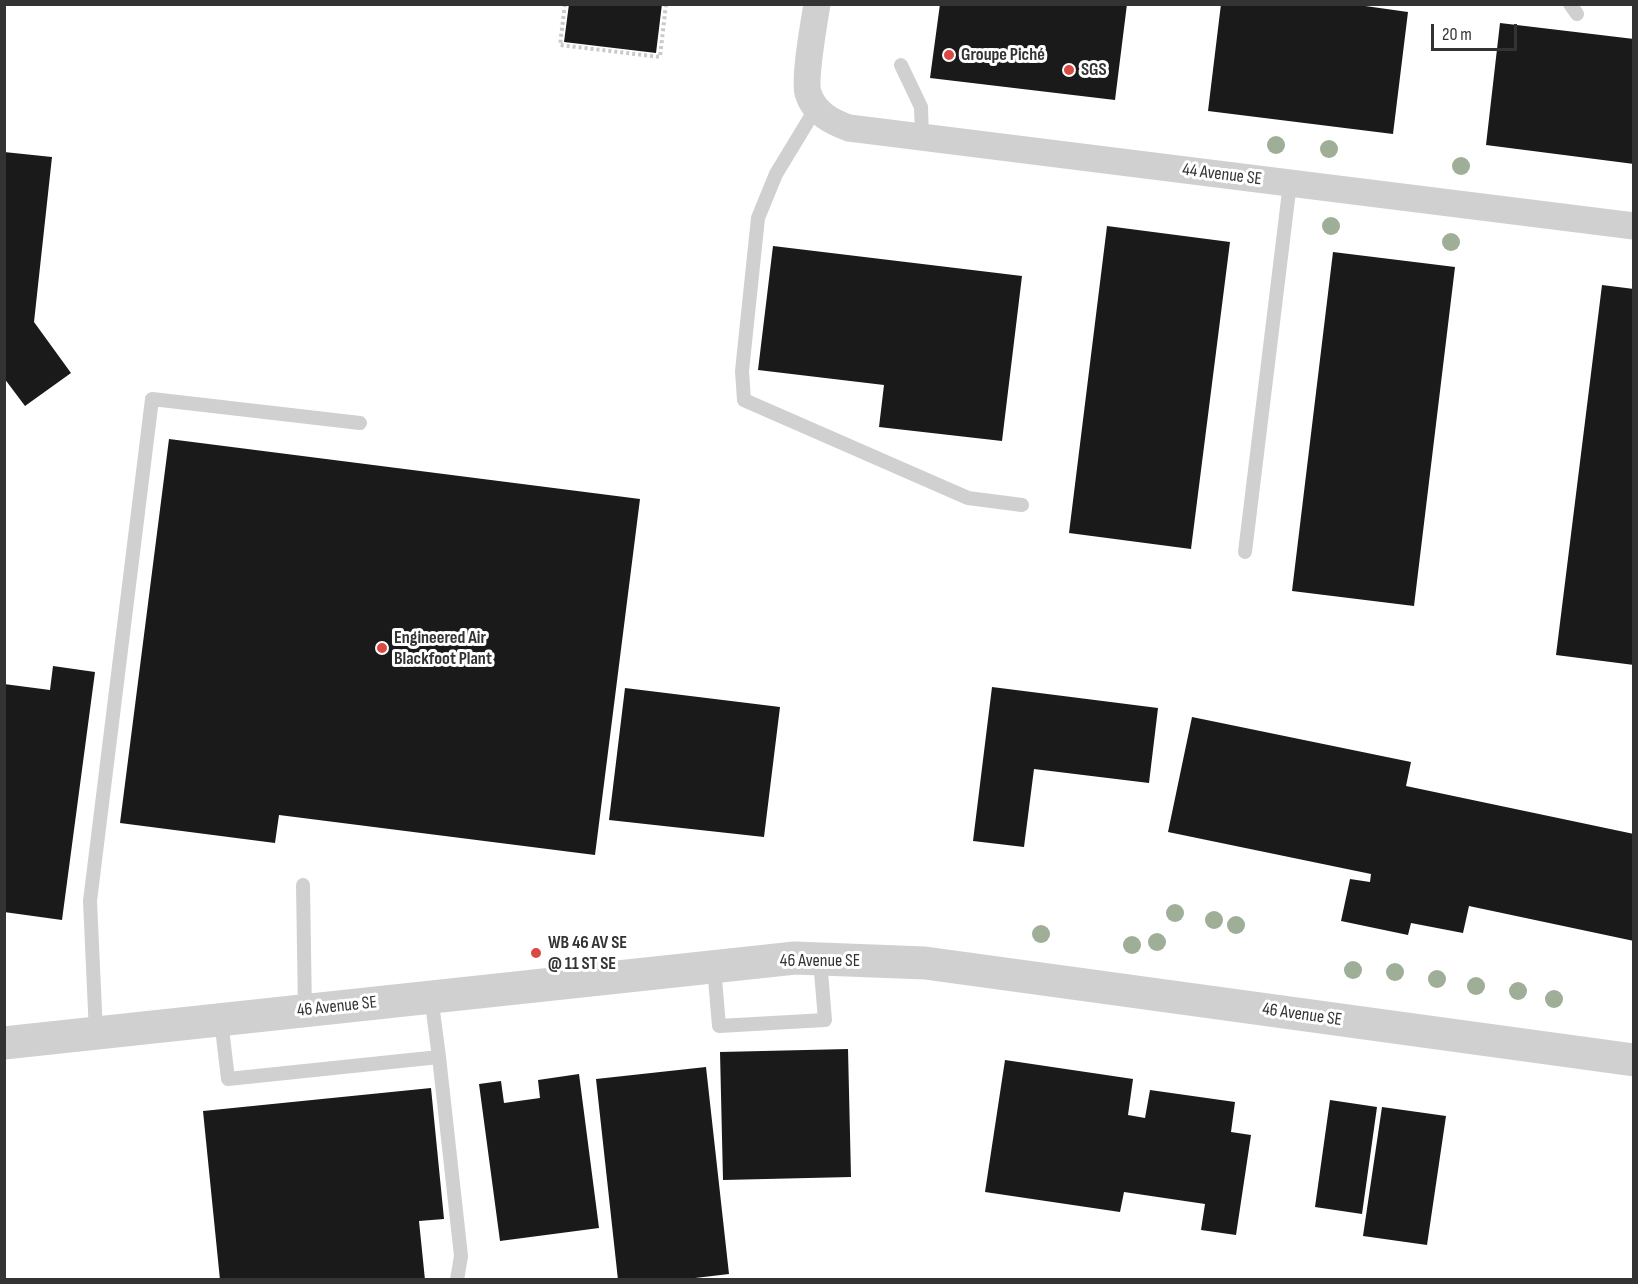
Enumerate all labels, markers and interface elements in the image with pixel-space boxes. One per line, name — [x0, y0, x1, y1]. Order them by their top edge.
scale bar — [1434, 12, 1520, 50]
text: 20 m — [1442, 24, 1472, 45]
place label: Groupe Piché — [961, 44, 1045, 66]
marker: Groupe Piché — [942, 48, 956, 62]
place label: SGS — [1081, 59, 1107, 81]
marker: SGS — [1062, 63, 1076, 77]
street label: 44 Avenue SE — [1181, 159, 1263, 191]
place label: Engineered Air Blackfoot Plant — [394, 627, 492, 670]
marker: Engineered Air Blackfoot Plant — [375, 641, 389, 655]
place label: WB 46 AV SE @ 11 ST SE — [548, 932, 627, 974]
marker: WB 46 AV SE @ 11 ST SE — [529, 946, 543, 960]
street label: 46 Avenue SE — [780, 950, 860, 972]
street label: 46 Avenue SE — [296, 992, 378, 1022]
street label: 46 Avenue SE — [1261, 999, 1343, 1031]

